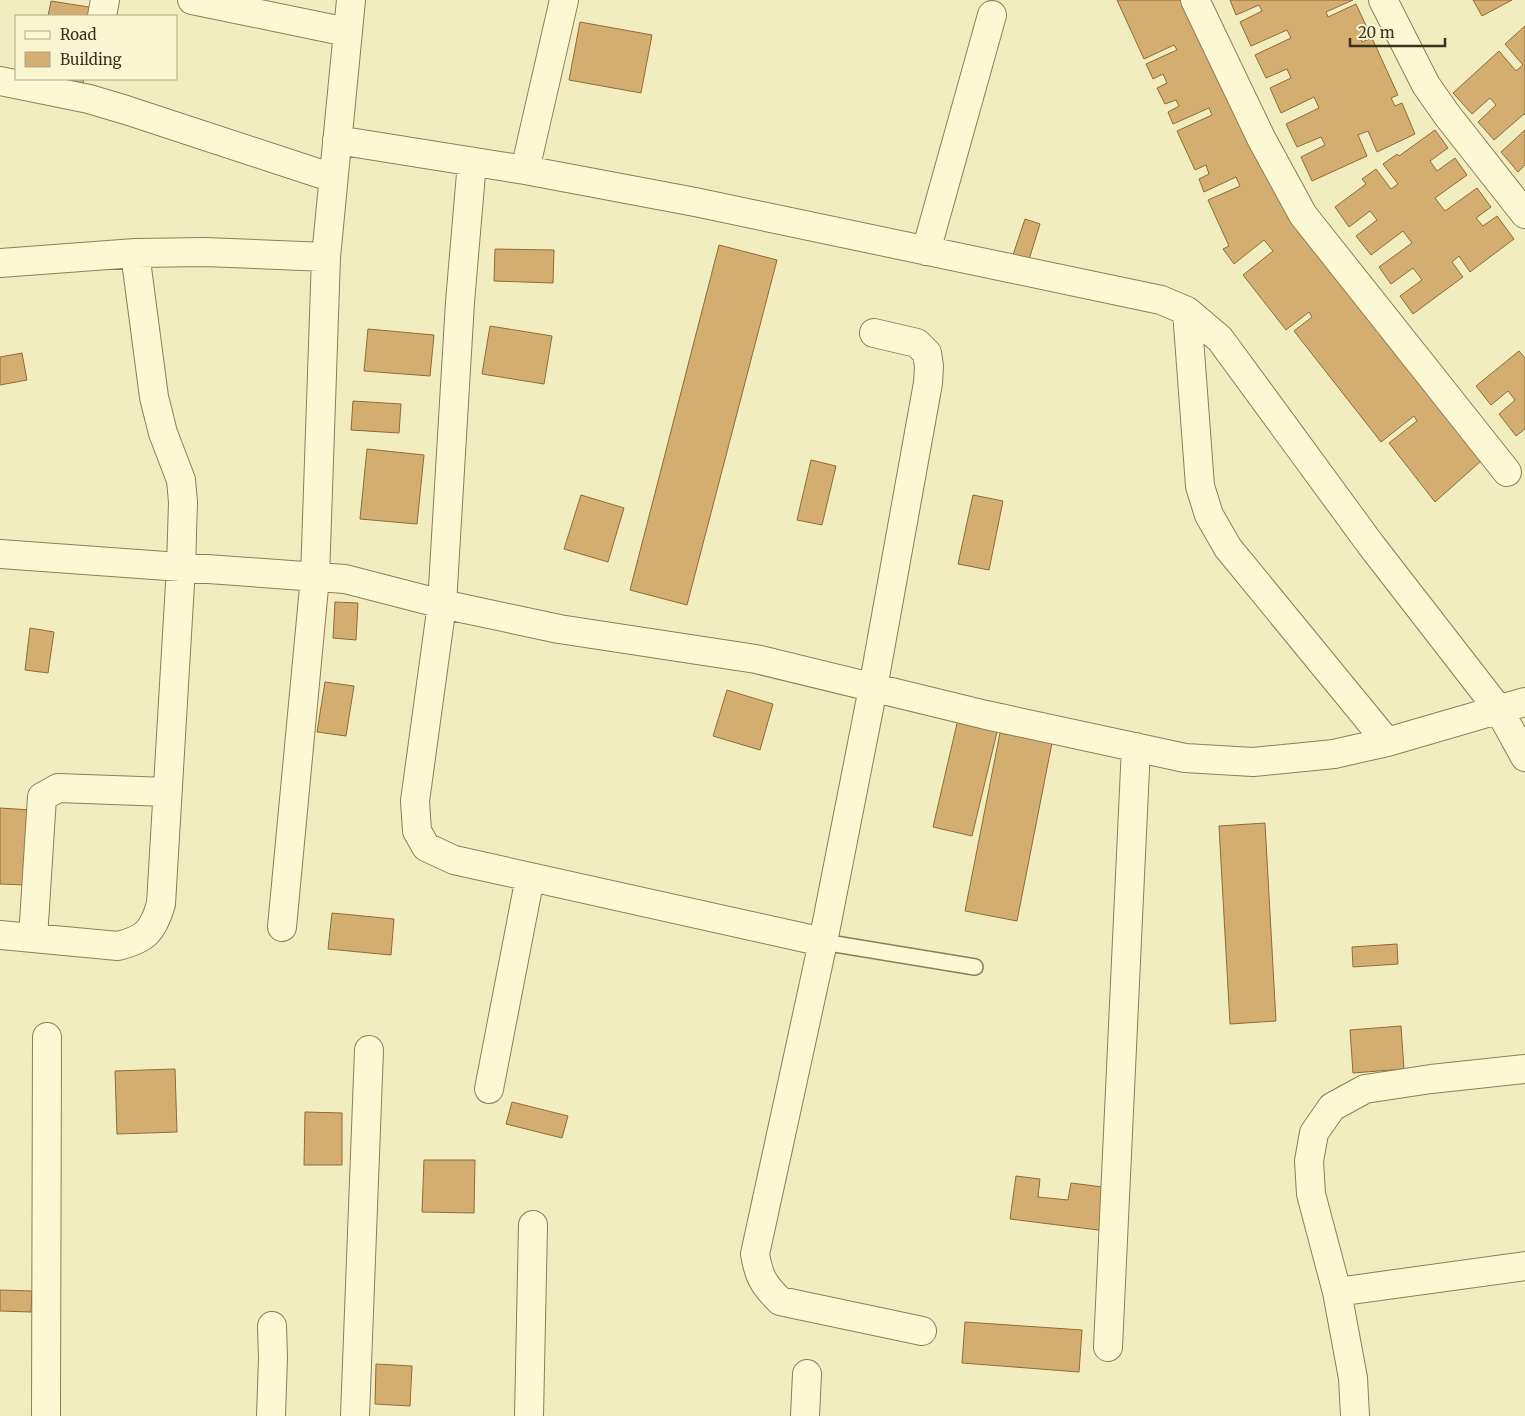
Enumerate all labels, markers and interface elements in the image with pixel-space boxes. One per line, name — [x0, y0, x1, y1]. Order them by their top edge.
legend — [15, 15, 178, 80]
scale bar — [1350, 15, 1445, 47]
text: 20 m — [1358, 23, 1395, 42]
text: Road — [60, 25, 96, 44]
text: Building — [60, 50, 122, 69]

